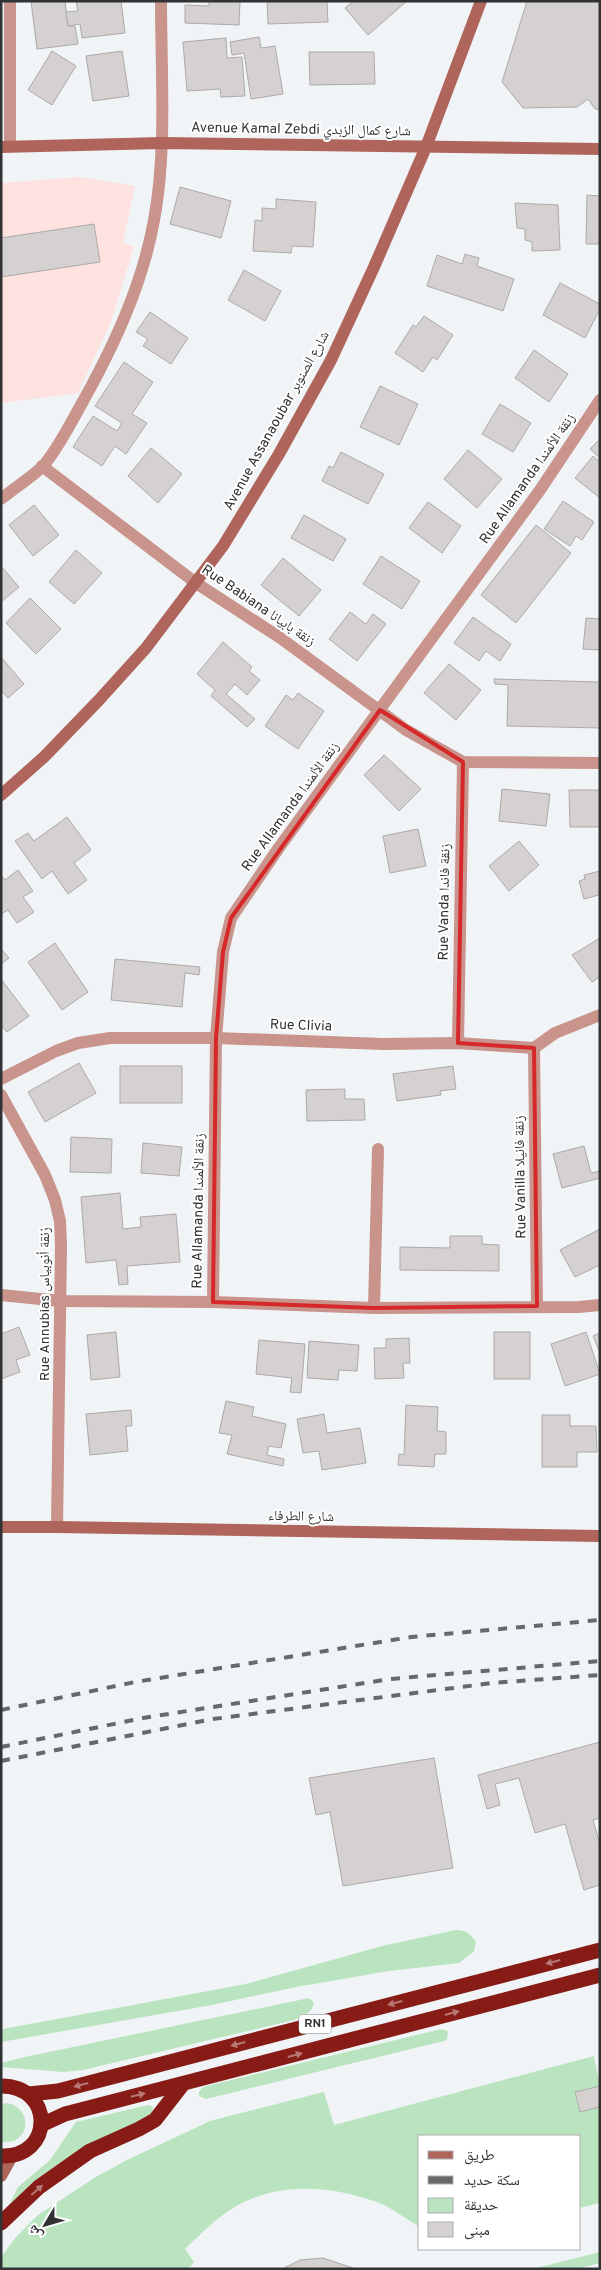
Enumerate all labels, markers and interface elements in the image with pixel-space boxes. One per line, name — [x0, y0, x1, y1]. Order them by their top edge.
street label: Avenue Kamal Zebdi شارع كمال الزبدي — [191, 120, 411, 142]
street label: Avenue Assanaoubar شارع الصنوبر — [221, 328, 333, 514]
street label: Rue Allamanda زنقة الألمندا — [476, 410, 580, 548]
street label: Rue Babiana زنقة بابيانا — [198, 562, 318, 650]
street label: Rue Allamanda زنقة الألمندا — [238, 739, 344, 875]
street label: Rue Vanda زنقة فاندا — [435, 843, 455, 961]
street label: Rue Clivia — [270, 1016, 332, 1036]
street label: Rue Vanilla زنقة فانيلا — [511, 1115, 531, 1239]
street label: Rue Allamanda زنقة الألمندا — [189, 1133, 209, 1289]
street label: Rue Annubias زنقة أنوبياس — [36, 1227, 54, 1381]
street label: شارع الطرفاء — [268, 1508, 334, 1526]
one-way arrow — [545, 1958, 560, 1966]
one-way arrow — [388, 2000, 403, 2008]
one-way arrow — [445, 2009, 460, 2017]
road number: RN1 — [299, 2015, 331, 2034]
one-way arrow — [231, 2041, 246, 2049]
one-way arrow — [287, 2051, 302, 2059]
one-way arrow — [73, 2082, 88, 2090]
one-way arrow — [130, 2091, 145, 2099]
legend — [418, 2135, 581, 2250]
text: طريق — [464, 2147, 495, 2166]
text: سكة حديد — [464, 2172, 520, 2191]
one-way arrow — [31, 2185, 43, 2196]
text: حديقة — [464, 2197, 499, 2216]
north arrow — [20, 2200, 70, 2250]
text: ش — [25, 2221, 47, 2243]
text: مبنى — [464, 2222, 490, 2241]

